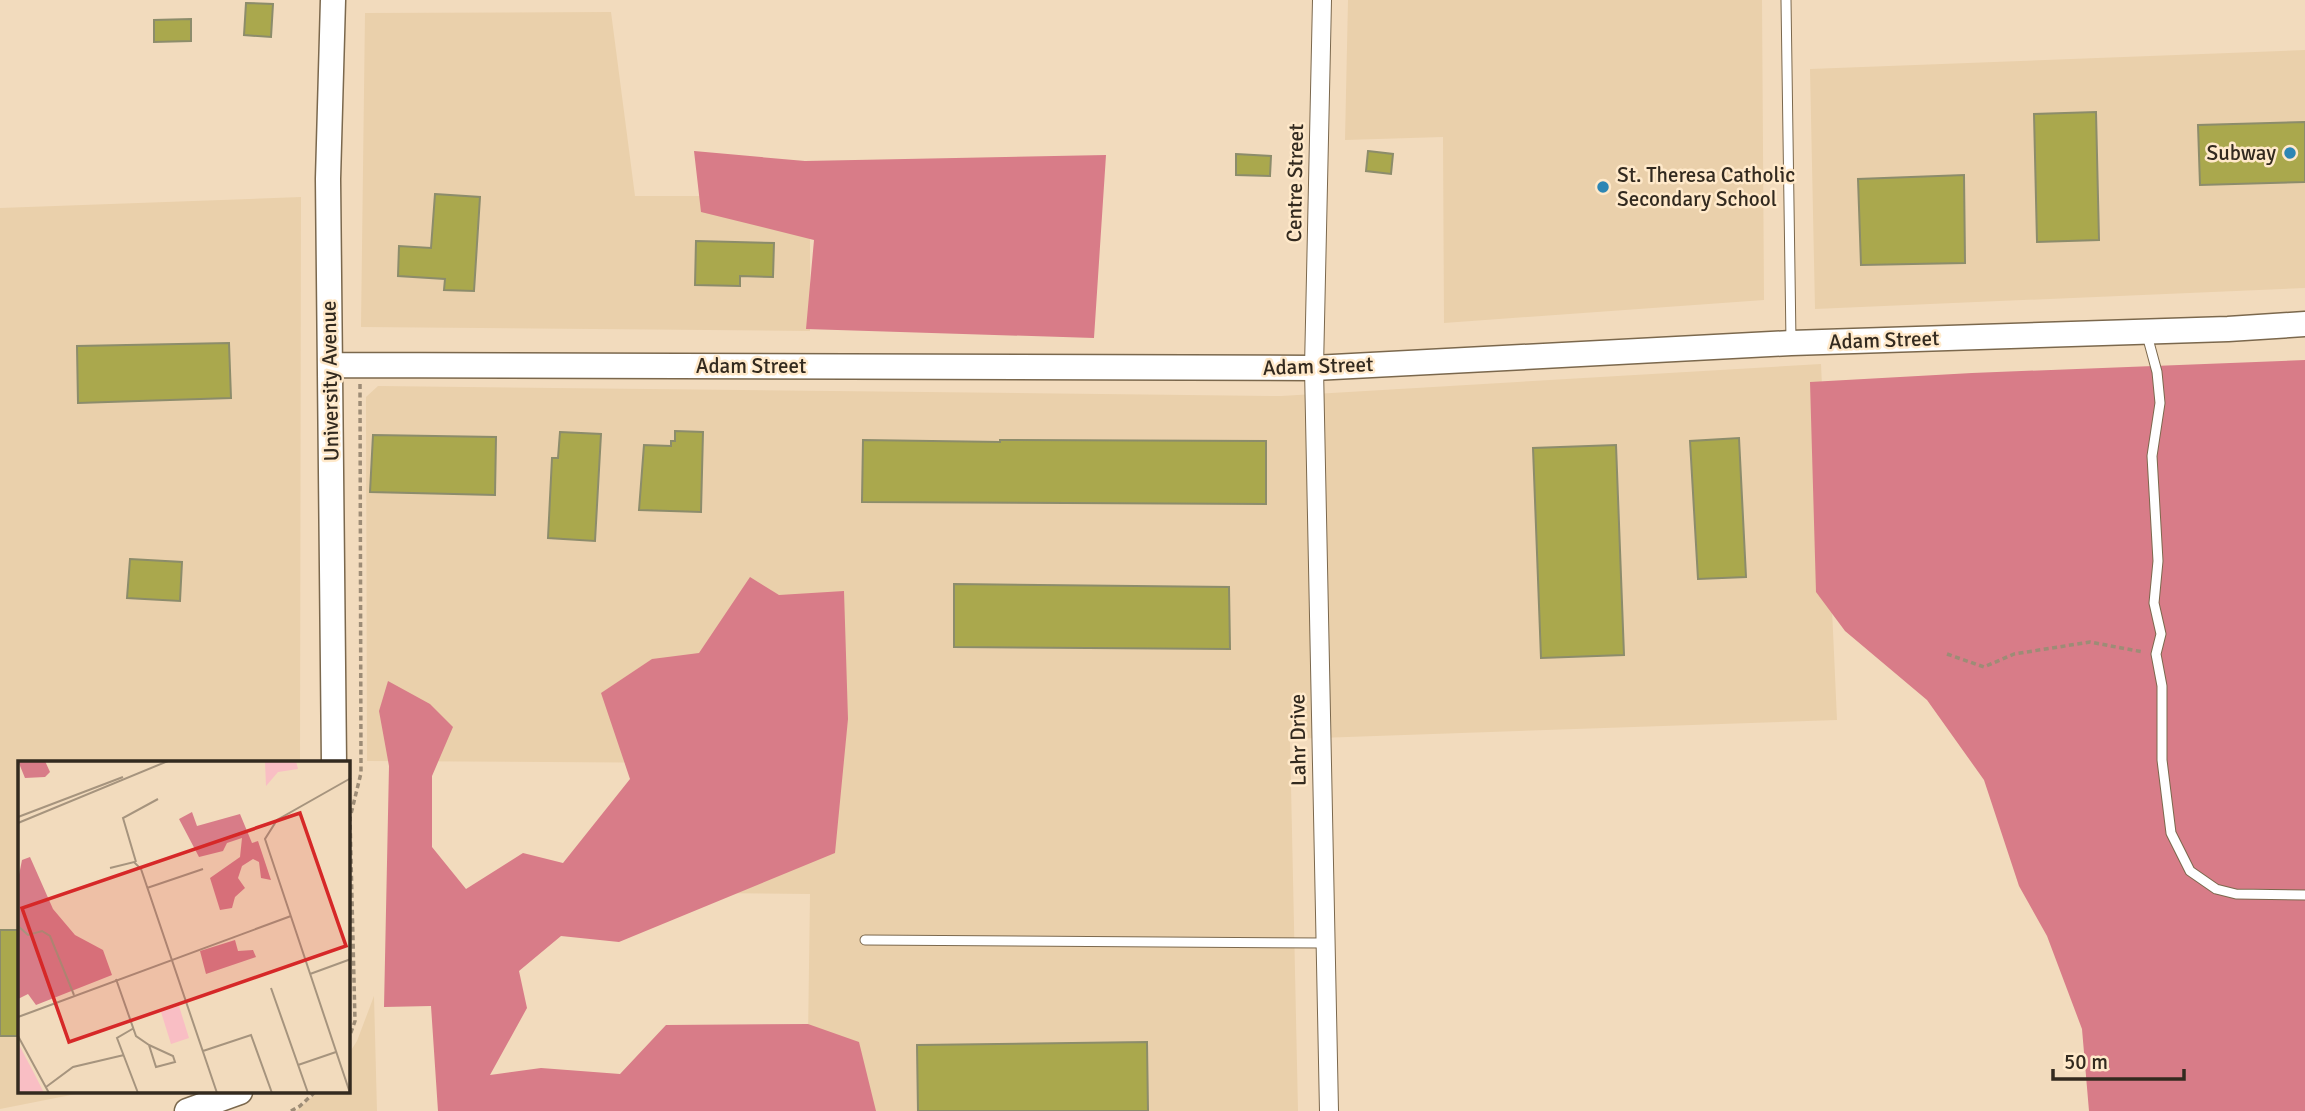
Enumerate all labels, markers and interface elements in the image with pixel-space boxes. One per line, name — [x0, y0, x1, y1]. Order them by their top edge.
street label: Centre Street — [1281, 123, 1309, 243]
place label: Subway — [2207, 140, 2276, 166]
marker: Subway — [2282, 145, 2298, 161]
place label: St. Theresa Catholic Secondary School — [1617, 162, 1795, 212]
marker: St. Theresa Catholic Secondary School — [1595, 179, 1611, 195]
street label: University Avenue — [316, 300, 344, 462]
street label: Adam Street — [1828, 325, 1940, 355]
street label: Adam Street — [1262, 351, 1374, 381]
street label: Adam Street — [696, 353, 806, 379]
street label: Lahr Drive — [1284, 694, 1312, 786]
inset map — [18, 761, 350, 1094]
scale bar — [2053, 1038, 2184, 1082]
text: 50 m — [2064, 1049, 2108, 1075]

